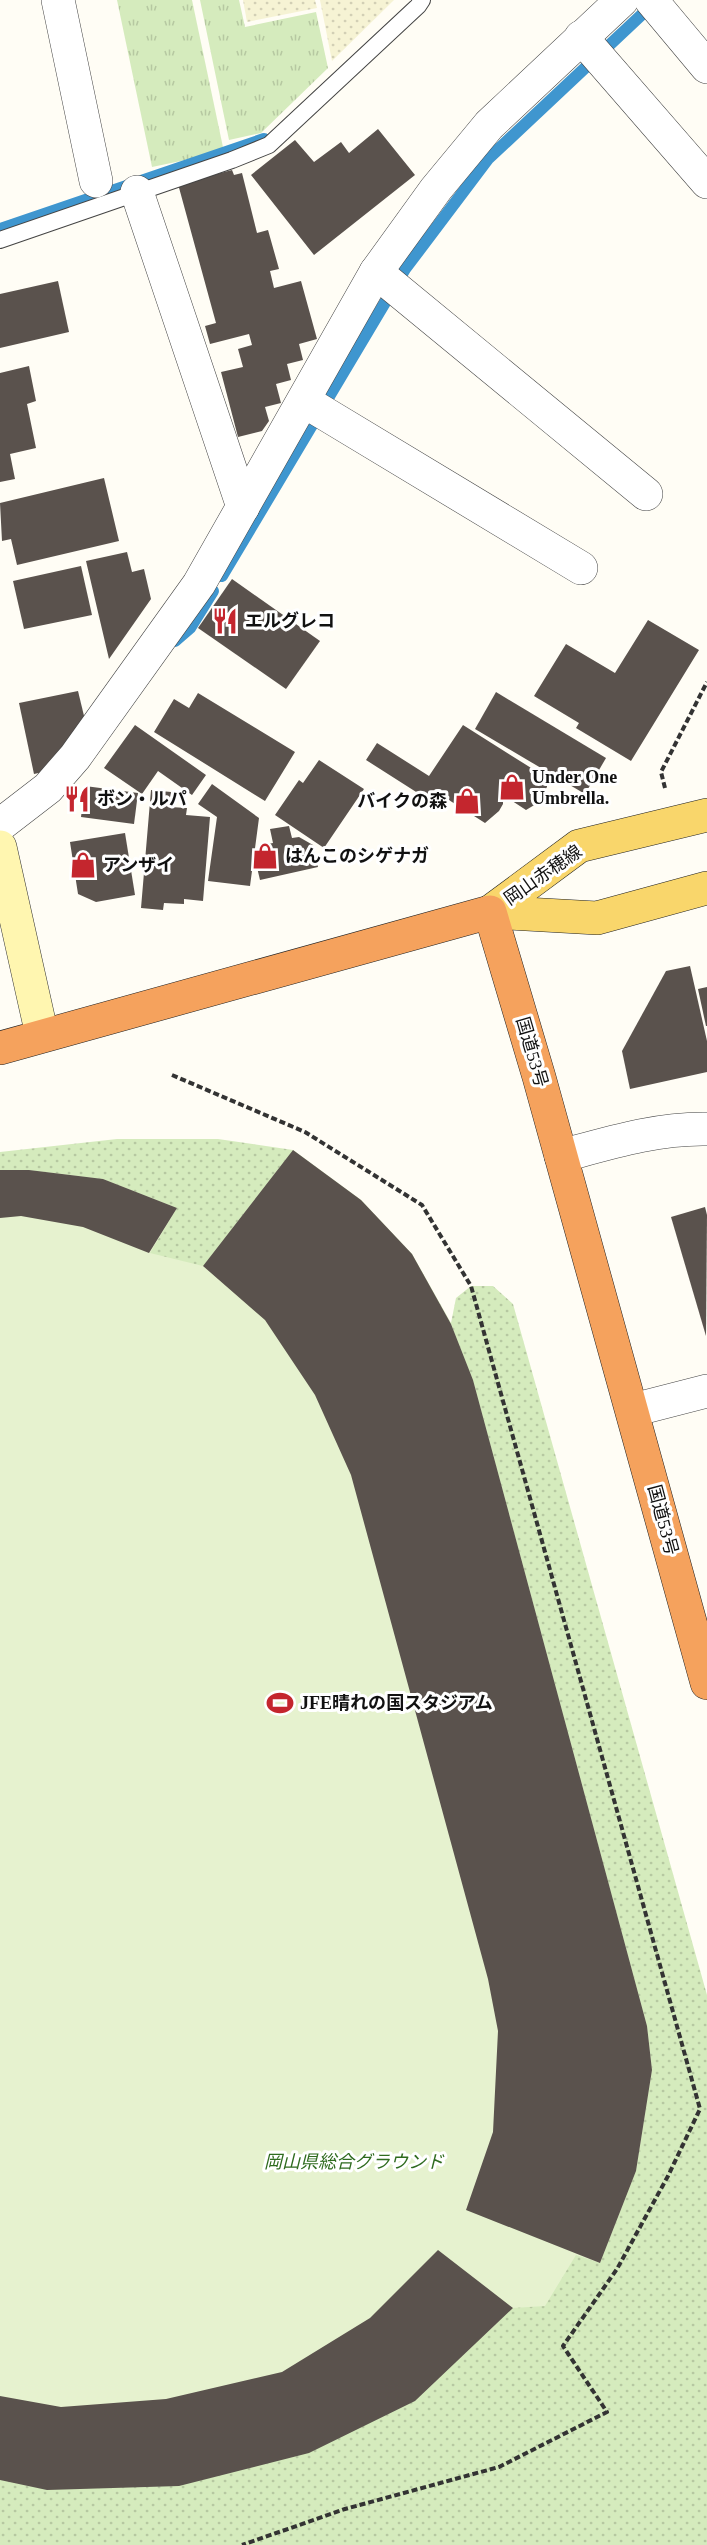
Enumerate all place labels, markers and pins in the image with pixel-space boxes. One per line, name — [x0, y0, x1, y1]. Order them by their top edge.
restaurant icon: エルグレコ — [210, 606, 240, 636]
place label: エルグレコ — [245, 611, 335, 631]
place label: Under One Umbrella. — [532, 767, 617, 808]
shop icon: Under One Umbrella. — [497, 772, 527, 802]
restaurant icon: ボン・ルパ — [62, 784, 92, 814]
shop icon: バイクの森 — [452, 786, 482, 816]
place label: ボン・ルパ — [97, 789, 187, 809]
place label: バイクの森 — [357, 791, 447, 811]
shop icon: はんこのシゲナガ — [250, 841, 280, 871]
place label: はんこのシゲナガ — [285, 846, 429, 866]
shop icon: アンザイ — [68, 850, 98, 880]
place label: アンザイ — [103, 855, 174, 875]
sports icon: JFE晴れの国スタジアム — [265, 1688, 295, 1718]
place label: JFE晴れの国スタジアム — [300, 1693, 493, 1713]

